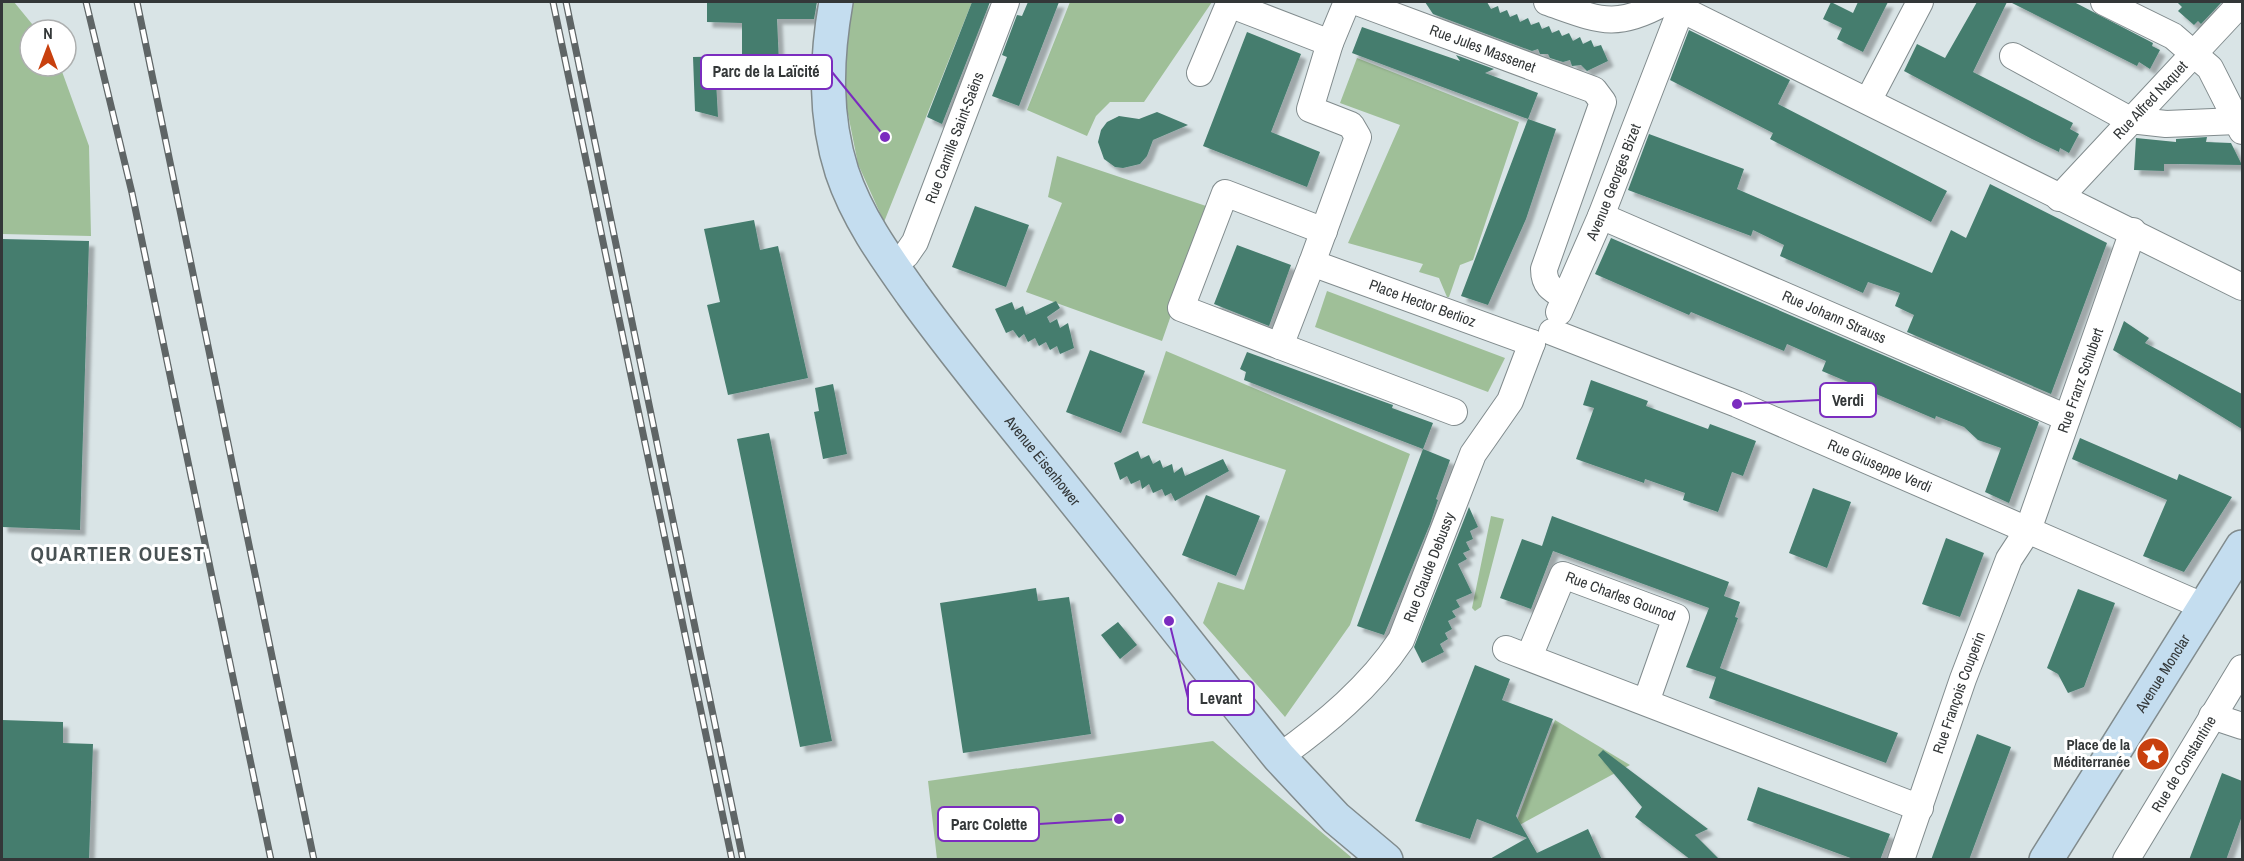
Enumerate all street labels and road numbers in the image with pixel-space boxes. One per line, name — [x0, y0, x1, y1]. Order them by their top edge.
street label: Rue Jules Massenet — [1427, 19, 1539, 78]
street label: Rue Alfred Naquet — [2108, 55, 2192, 144]
street label: Rue Camille Saint-Saëns — [920, 69, 989, 206]
street label: Avenue Georges Bizet — [1580, 120, 1646, 244]
street label: Place Hector Berlioz — [1366, 274, 1479, 332]
street label: Rue Johann Strauss — [1779, 285, 1890, 348]
street label: Rue Franz Schubert — [2052, 324, 2108, 436]
street label: Avenue Eisenhower — [1000, 410, 1086, 510]
street label: Rue Giuseppe Verdi — [1824, 434, 1935, 497]
street label: Rue Claude Debussy — [1398, 508, 1460, 625]
street label: Rue Charles Gounod — [1563, 566, 1678, 626]
street label: Rue François Couperin — [1927, 629, 1990, 756]
street label: Avenue Monclar — [2129, 630, 2195, 717]
street label: Rue de Constantine — [2146, 711, 2221, 816]

